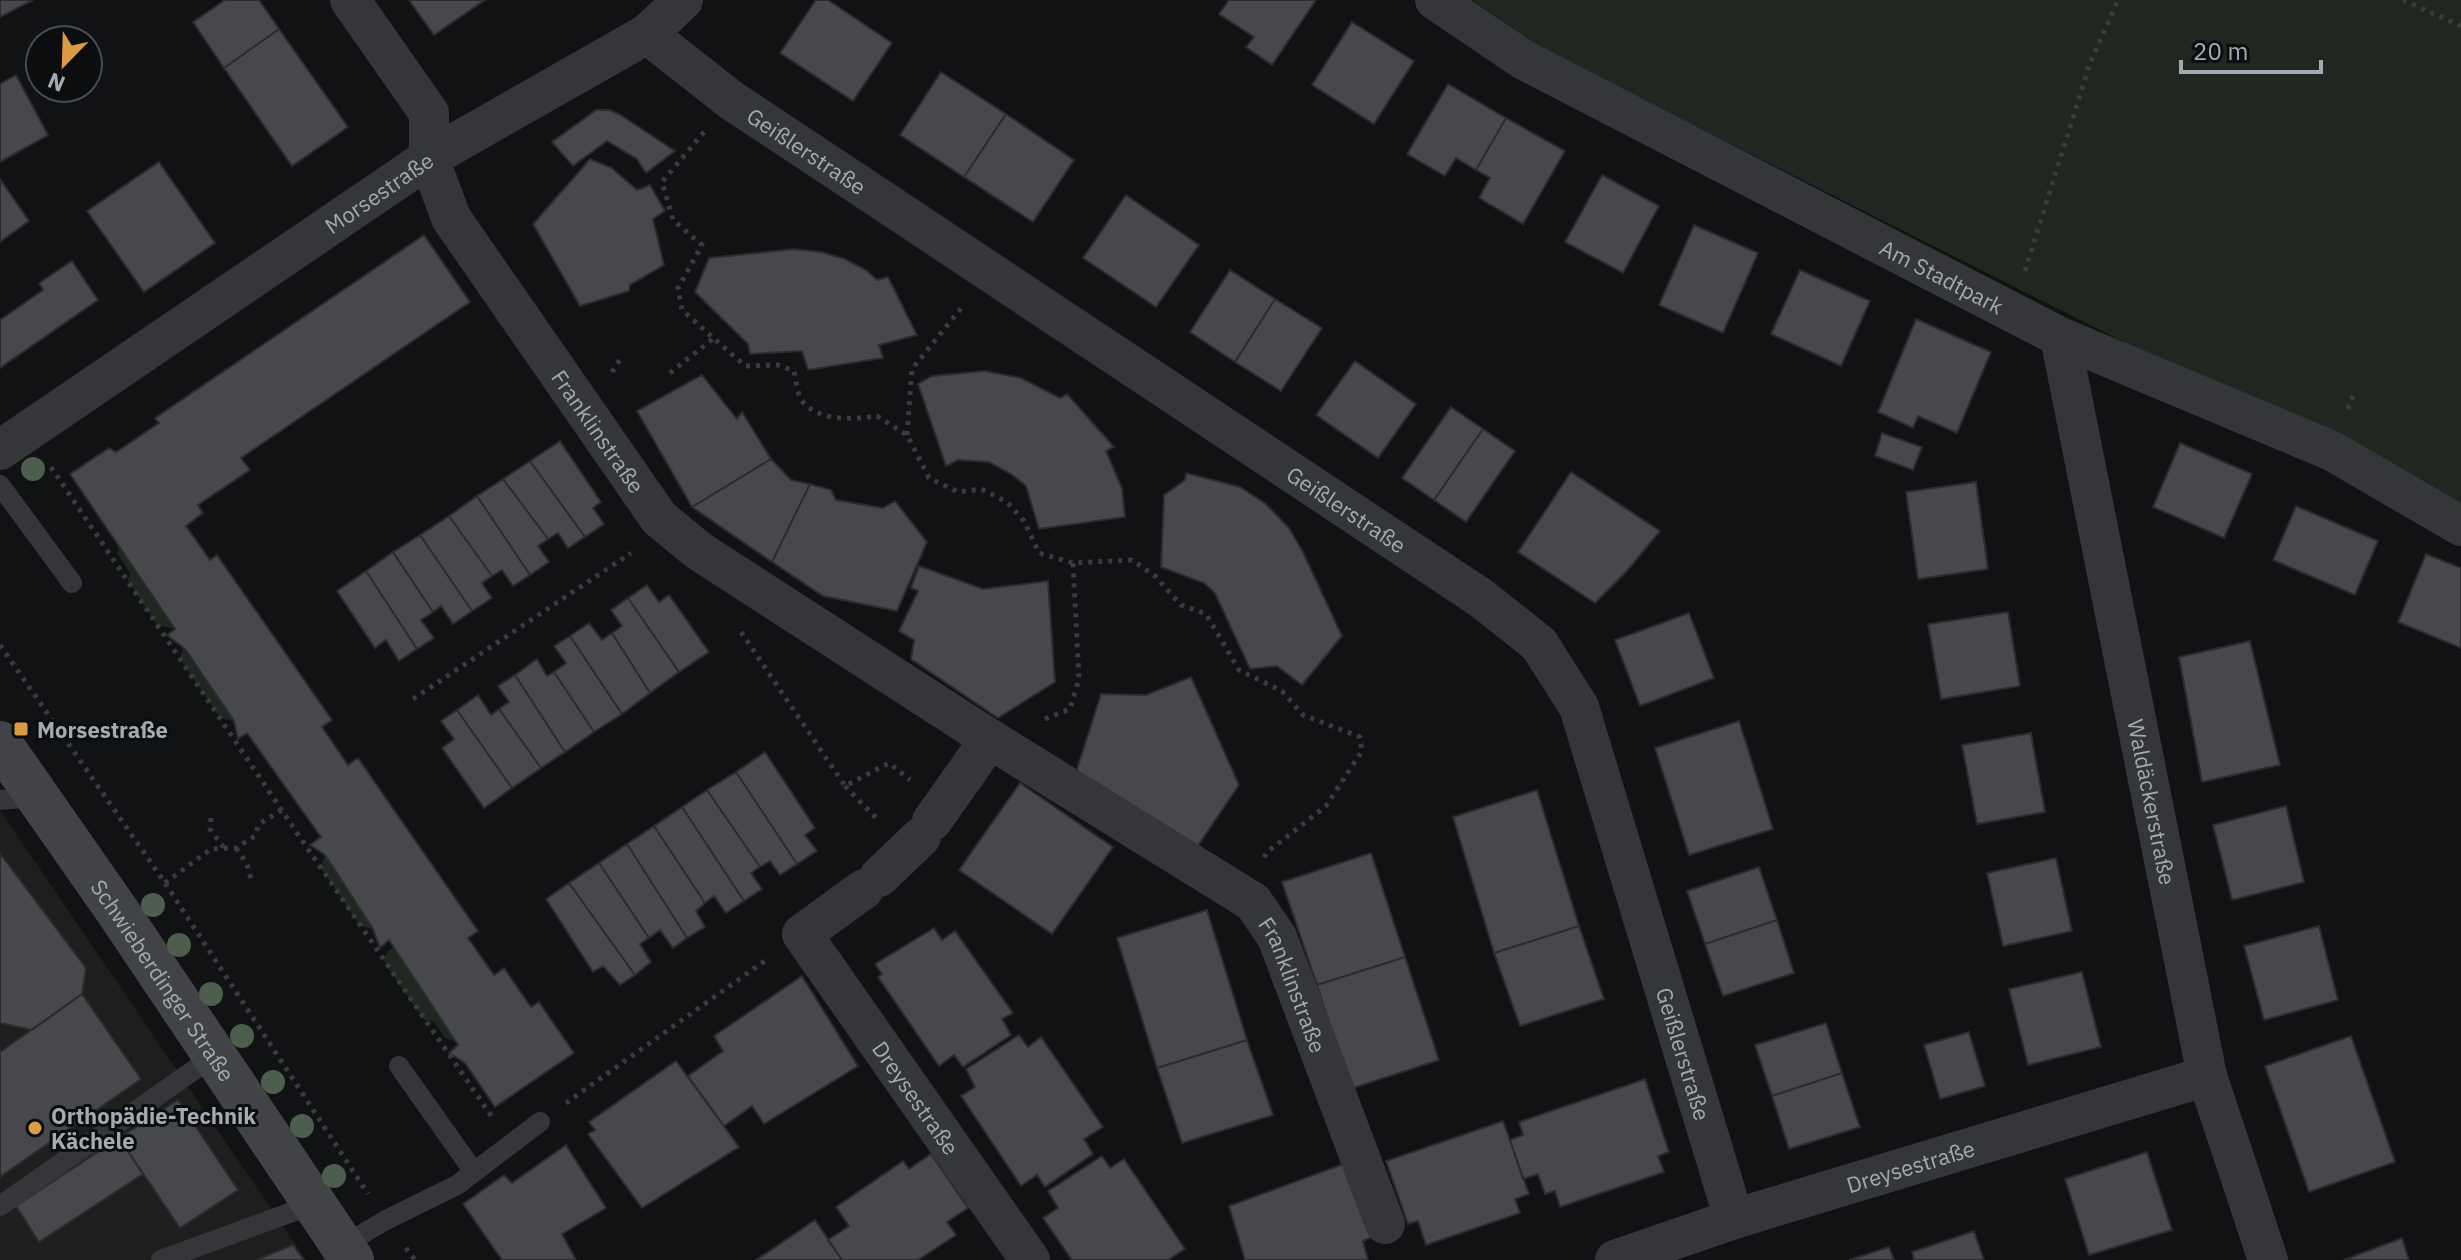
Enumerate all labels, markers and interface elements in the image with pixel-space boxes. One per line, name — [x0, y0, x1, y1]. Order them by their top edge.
north arrow — [24, 24, 104, 104]
scale bar — [2181, 24, 2321, 74]
text: 20 m — [2193, 35, 2248, 67]
text: N — [43, 66, 69, 99]
street label: Geißlerstraße — [742, 100, 872, 200]
street label: Morsestraße — [319, 145, 439, 240]
street label: Am Stadtpark — [1875, 232, 2009, 320]
street label: Franklinstraße — [546, 364, 652, 498]
street label: Geißlerstraße — [1282, 459, 1412, 559]
place label: Morsestraße — [37, 715, 168, 744]
street label: Waldäckerstraße — [2122, 717, 2183, 887]
marker: Morsestraße — [12, 720, 30, 738]
street label: Schwieberdinger Straße — [85, 873, 242, 1087]
street label: Franklinstraße — [1253, 911, 1334, 1056]
street label: Geißlerstraße — [1650, 984, 1718, 1124]
street label: Dreysestraße — [866, 1035, 966, 1160]
place label: Orthopädie-Technik Kächele — [51, 1101, 256, 1155]
marker: Orthopädie-Technik Kächele — [26, 1119, 44, 1137]
street label: Dreysestraße — [1843, 1133, 1978, 1199]

